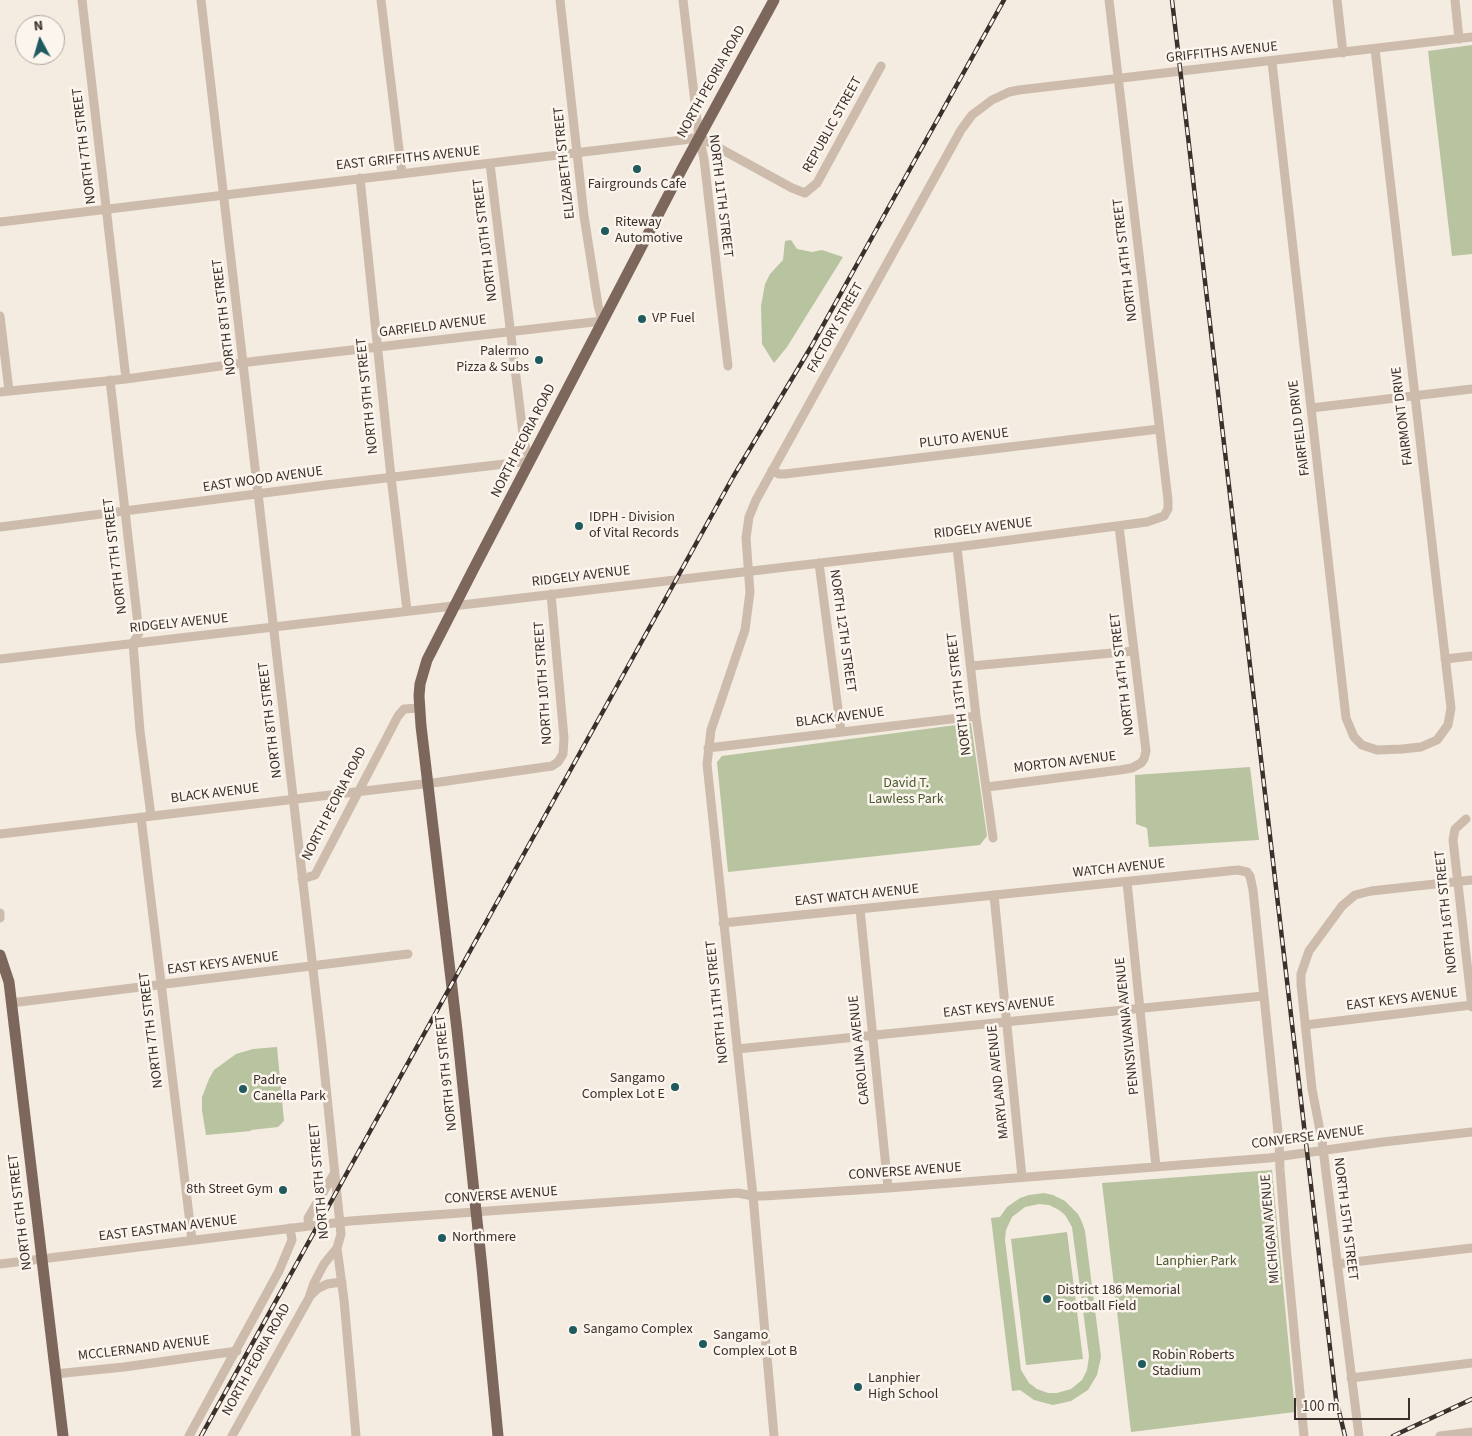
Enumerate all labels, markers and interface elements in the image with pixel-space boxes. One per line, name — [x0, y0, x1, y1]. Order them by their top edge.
north arrow — [15, 15, 65, 65]
text: N — [33, 16, 44, 37]
street label: NORTH PEORIA ROAD — [674, 23, 750, 141]
street label: GRIFFITHS AVENUE — [1165, 39, 1279, 67]
street label: REPUBLIC STREET — [800, 74, 866, 176]
street label: NORTH 7TH STREET — [70, 87, 100, 205]
street label: ELIZABETH STREET — [551, 106, 579, 220]
street label: NORTH 11TH STREET — [704, 134, 736, 258]
street label: EAST GRIFFITHS AVENUE — [335, 143, 481, 175]
marker: Fairgrounds Cafe — [631, 163, 643, 175]
place label: Fairgrounds Cafe — [588, 177, 686, 193]
street label: NORTH 10TH STREET — [470, 178, 502, 302]
street label: NORTH 14TH STREET — [1110, 198, 1142, 322]
place label: Riteway Automotive — [615, 215, 683, 248]
marker: Riteway Automotive — [599, 225, 611, 237]
street label: NORTH 8TH STREET — [210, 258, 240, 376]
street label: FACTORY STREET — [804, 280, 868, 376]
place label: VP Fuel — [652, 311, 695, 327]
street label: GARFIELD AVENUE — [378, 312, 488, 342]
marker: VP Fuel — [636, 313, 648, 325]
street label: NORTH 9TH STREET — [354, 337, 382, 455]
place label: Palermo Pizza & Subs — [456, 344, 529, 377]
marker: Palermo Pizza & Subs — [533, 354, 545, 366]
street label: FAIRMONT DRIVE — [1389, 366, 1417, 466]
street label: FAIRFIELD DRIVE — [1286, 379, 1314, 477]
street label: NORTH PEORIA ROAD — [488, 381, 560, 501]
street label: PLUTO AVENUE — [918, 425, 1010, 453]
street label: EAST WOOD AVENUE — [202, 463, 324, 497]
street label: NORTH 7TH STREET — [101, 497, 131, 615]
place label: IDPH - Division of Vital Records — [589, 510, 679, 542]
street label: RIDGELY AVENUE — [933, 515, 1033, 543]
marker: IDPH - Division of Vital Records — [573, 520, 585, 532]
street label: RIDGELY AVENUE — [531, 563, 631, 591]
street label: NORTH 12TH STREET — [825, 569, 859, 693]
street label: RIDGELY AVENUE — [129, 610, 229, 638]
street label: NORTH 14TH STREET — [1107, 612, 1139, 736]
street label: NORTH 10TH STREET — [531, 621, 557, 745]
street label: NORTH 13TH STREET — [944, 632, 976, 756]
street label: NORTH 8TH STREET — [256, 661, 286, 779]
street label: BLACK AVENUE — [795, 704, 885, 732]
street label: NORTH PEORIA ROAD — [299, 744, 371, 864]
street label: MORTON AVENUE — [1013, 748, 1117, 778]
park label: David T. Lawless Park — [868, 776, 944, 809]
street label: BLACK AVENUE — [170, 780, 260, 808]
street label: NORTH 16TH STREET — [1432, 850, 1462, 974]
street label: WATCH AVENUE — [1072, 856, 1166, 882]
street label: EAST WATCH AVENUE — [794, 881, 920, 911]
street label: NORTH 11TH STREET — [703, 940, 733, 1064]
street label: EAST KEYS AVENUE — [166, 949, 280, 979]
street label: PENNSYLVANIA AVENUE — [1112, 956, 1144, 1096]
street label: NORTH 7TH STREET — [137, 971, 167, 1089]
street label: EAST KEYS AVENUE — [1345, 985, 1459, 1015]
street label: CAROLINA AVENUE — [846, 994, 874, 1106]
street label: EAST KEYS AVENUE — [942, 994, 1056, 1022]
street label: NORTH 9TH STREET — [433, 1014, 461, 1132]
street label: MARYLAND AVENUE — [985, 1024, 1013, 1140]
place label: Sangamo Complex Lot E — [582, 1071, 665, 1104]
place label: Padre Canella Park — [253, 1073, 326, 1106]
marker: Sangamo Complex Lot E — [669, 1081, 681, 1093]
marker: Padre Canella Park — [237, 1083, 249, 1095]
street label: NORTH 8TH STREET — [307, 1122, 333, 1240]
street label: CONVERSE AVENUE — [1251, 1123, 1365, 1153]
street label: NORTH 6TH STREET — [6, 1153, 36, 1271]
street label: NORTH 15TH STREET — [1329, 1157, 1361, 1281]
street label: CONVERSE AVENUE — [848, 1160, 962, 1184]
street label: MICHIGAN AVENUE — [1258, 1173, 1284, 1285]
place label: 8th Street Gym — [186, 1182, 273, 1198]
marker: 8th Street Gym — [277, 1184, 289, 1196]
street label: CONVERSE AVENUE — [444, 1184, 558, 1208]
street label: EAST EASTMAN AVENUE — [98, 1212, 238, 1246]
place label: Northmere — [452, 1230, 516, 1246]
marker: Northmere — [436, 1232, 448, 1244]
park label: Lanphier Park — [1155, 1254, 1237, 1270]
place label: District 186 Memorial Football Field — [1057, 1283, 1180, 1315]
marker: District 186 Memorial Football Field — [1041, 1293, 1053, 1305]
street label: NORTH PEORIA ROAD — [219, 1301, 295, 1419]
place label: Sangamo Complex — [583, 1322, 693, 1338]
marker: Sangamo Complex — [567, 1324, 579, 1336]
place label: Sangamo Complex Lot B — [713, 1328, 797, 1360]
street label: MCCLERNAND AVENUE — [77, 1333, 211, 1365]
marker: Sangamo Complex Lot B — [697, 1338, 709, 1350]
place label: Robin Roberts Stadium — [1152, 1348, 1234, 1380]
marker: Robin Roberts Stadium — [1136, 1358, 1148, 1370]
place label: Lanphier High School — [868, 1371, 938, 1404]
marker: Lanphier High School — [852, 1381, 864, 1393]
scale bar — [1297, 1388, 1413, 1420]
text: 100 m — [1302, 1396, 1340, 1417]

